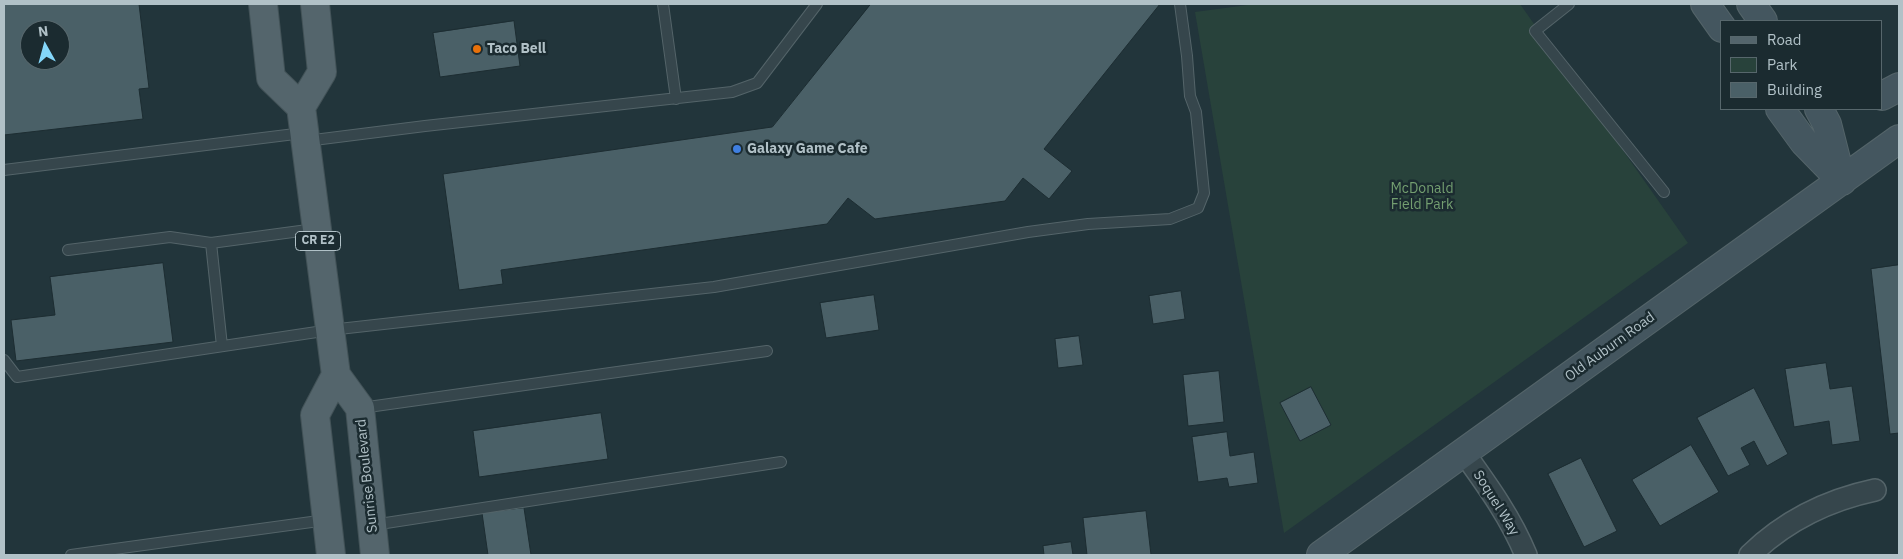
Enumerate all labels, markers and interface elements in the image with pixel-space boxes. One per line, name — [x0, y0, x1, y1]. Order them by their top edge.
north arrow — [20, 20, 70, 70]
legend — [1720, 20, 1883, 110]
text: N — [37, 22, 49, 41]
text: Road — [1767, 30, 1802, 49]
place label: Taco Bell — [487, 41, 546, 57]
marker: Taco Bell — [471, 43, 483, 55]
text: Park — [1767, 55, 1797, 74]
text: Building — [1767, 80, 1822, 99]
place label: Galaxy Game Cafe — [747, 141, 868, 157]
marker: Galaxy Game Cafe — [731, 143, 743, 155]
park label: McDonald Field Park — [1391, 181, 1453, 213]
road number: CR E2 — [296, 232, 340, 250]
street label: Old Auburn Road — [1562, 309, 1658, 385]
street label: Sunrise Boulevard — [353, 418, 381, 534]
street label: Soquel Way — [1469, 467, 1523, 539]

